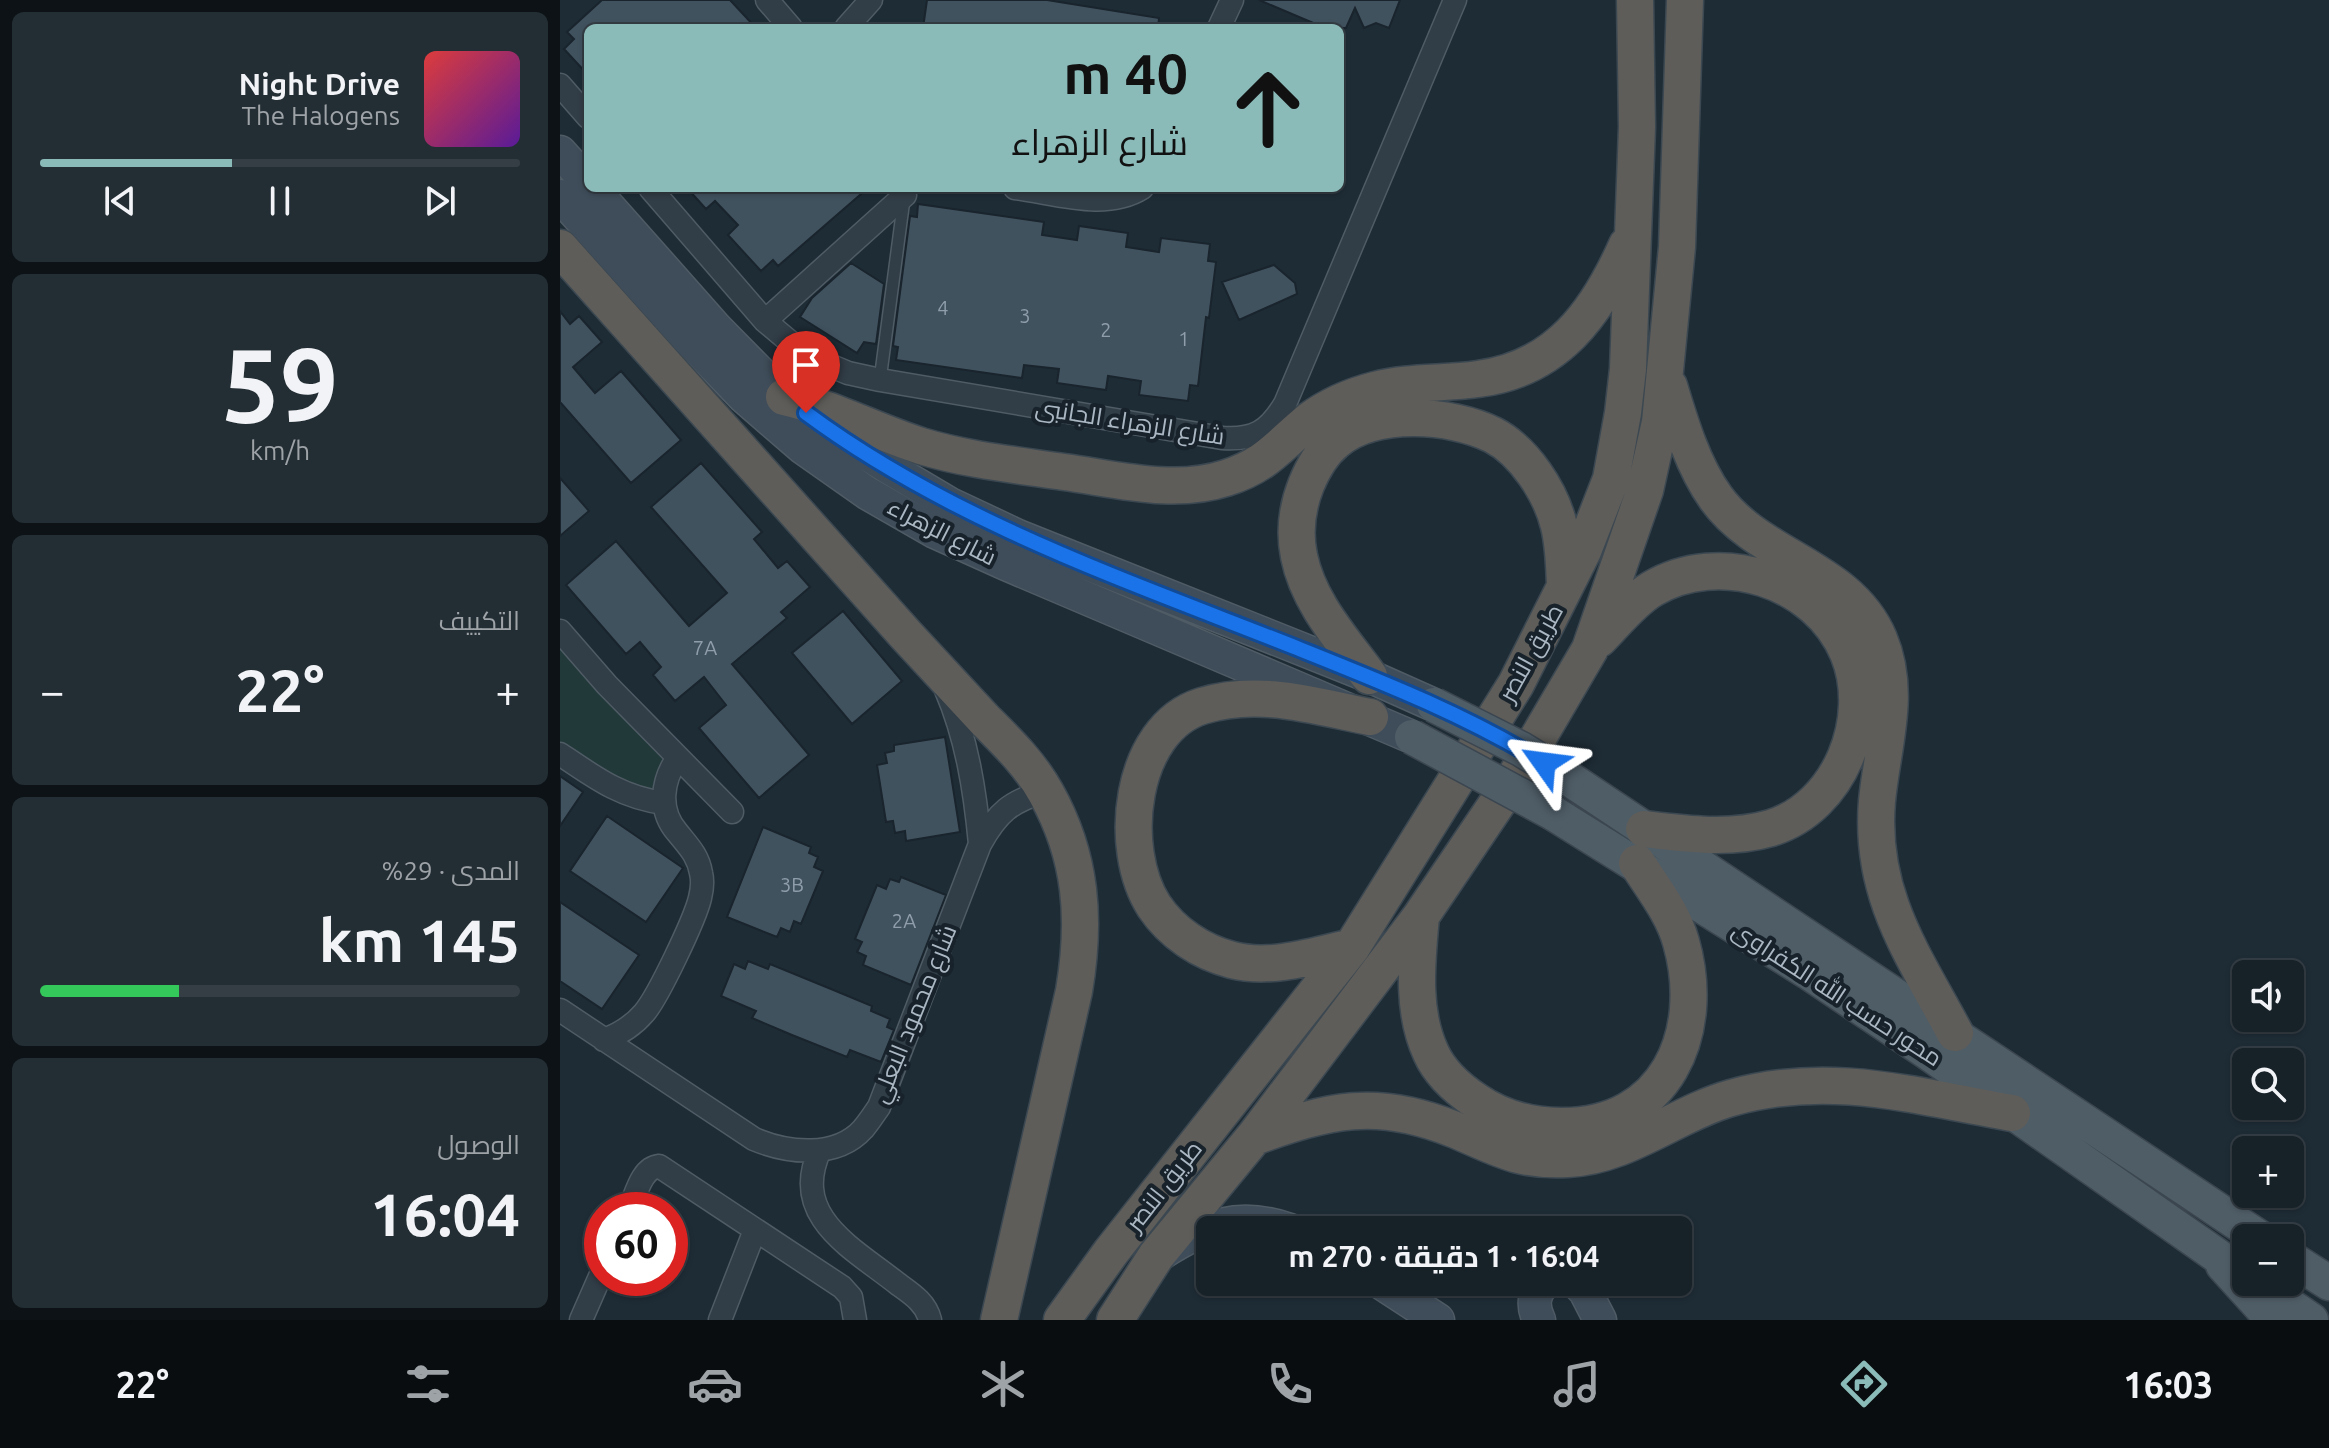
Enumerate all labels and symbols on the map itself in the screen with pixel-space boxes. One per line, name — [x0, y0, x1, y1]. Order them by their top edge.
house number: 4 — [937, 296, 949, 319]
house number: 3 — [1019, 304, 1031, 327]
house number: 2 — [1100, 318, 1112, 341]
house number: 1 — [1178, 327, 1190, 350]
pin — [772, 331, 840, 413]
street label: شارع الزهراء الجانبى — [1033, 393, 1227, 453]
street label: شارع الزهراء — [882, 493, 1001, 573]
street label: طريق النصر — [1492, 599, 1570, 709]
house number: 7A — [693, 636, 717, 659]
position arrow — [1502, 721, 1586, 805]
house number: 3B — [780, 873, 804, 896]
house number: 2A — [892, 909, 916, 932]
street label: محور حسب الله الكفراوى — [1727, 914, 1948, 1072]
street label: شارع محمود البعلي — [865, 921, 967, 1109]
street label: طريق النصر — [1119, 1135, 1209, 1239]
speed limit sign: 60 — [584, 1192, 688, 1296]

